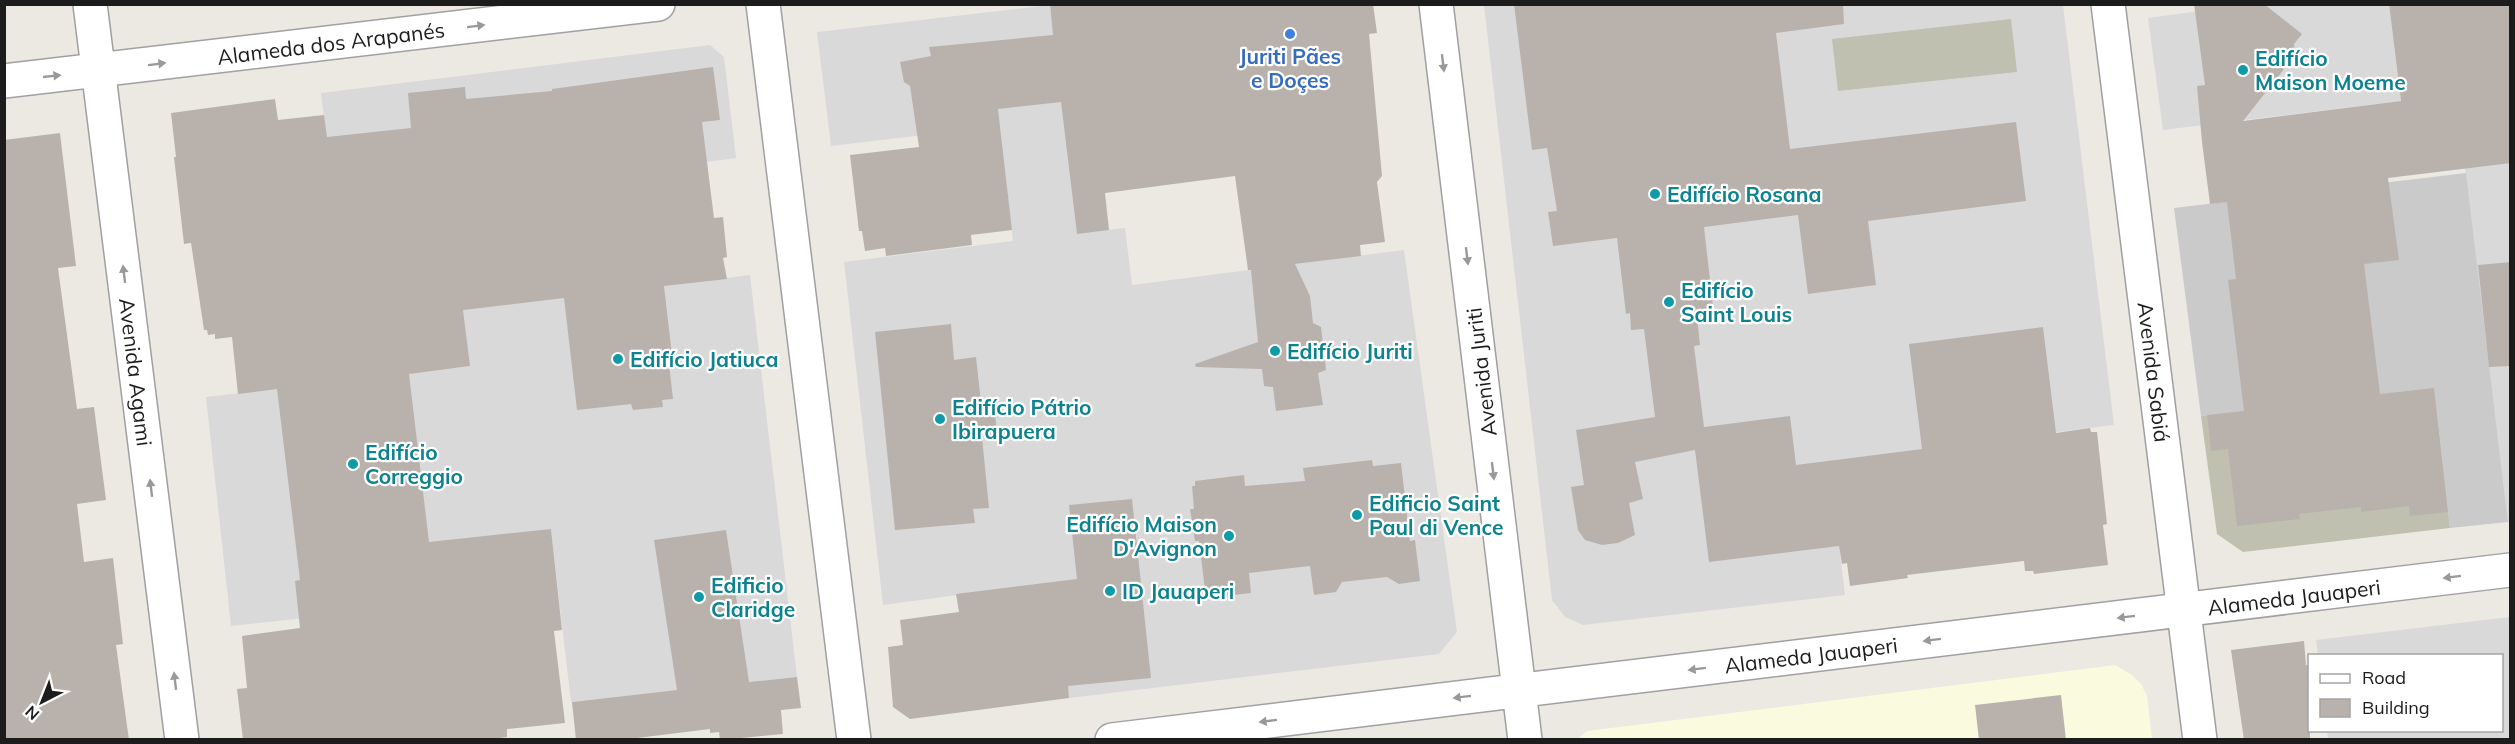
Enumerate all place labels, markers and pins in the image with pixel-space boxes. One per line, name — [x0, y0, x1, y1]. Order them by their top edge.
marker: Juriti Pães e Doçes — [1283, 27, 1297, 41]
place label: Juriti Pães e Doçes — [1239, 43, 1341, 93]
place label: Edifício Maison Moeme — [2255, 45, 2406, 95]
marker: Edifício Maison Moeme — [2236, 63, 2250, 77]
place label: Edifício Rosana — [1667, 181, 1822, 207]
marker: Edifício Rosana — [1648, 187, 1662, 201]
place label: Edifício Saint Louis — [1681, 277, 1792, 327]
marker: Edifício Saint Louis — [1662, 295, 1676, 309]
place label: Edifício Juriti — [1287, 338, 1413, 364]
marker: Edifício Juriti — [1268, 344, 1282, 358]
place label: Edifício Jatiuca — [630, 346, 779, 372]
marker: Edifício Jatiuca — [611, 352, 625, 366]
place label: Edifício Pátrio Ibirapuera — [952, 394, 1092, 444]
marker: Edifício Pátrio Ibirapuera — [933, 412, 947, 426]
place label: Edifício Correggio — [365, 439, 463, 489]
marker: Edifício Correggio — [346, 457, 360, 471]
place label: Edificio Saint Paul di Vence — [1369, 490, 1503, 540]
marker: Edificio Saint Paul di Vence — [1350, 508, 1364, 522]
place label: Edifício Maison D'Avignon — [1066, 511, 1217, 561]
marker: Edifício Maison D'Avignon — [1222, 529, 1236, 543]
place label: Edificio Claridge — [711, 572, 795, 622]
place label: ID Jauaperi — [1122, 578, 1234, 604]
marker: ID Jauaperi — [1103, 584, 1117, 598]
marker: Edificio Claridge — [692, 590, 706, 604]

